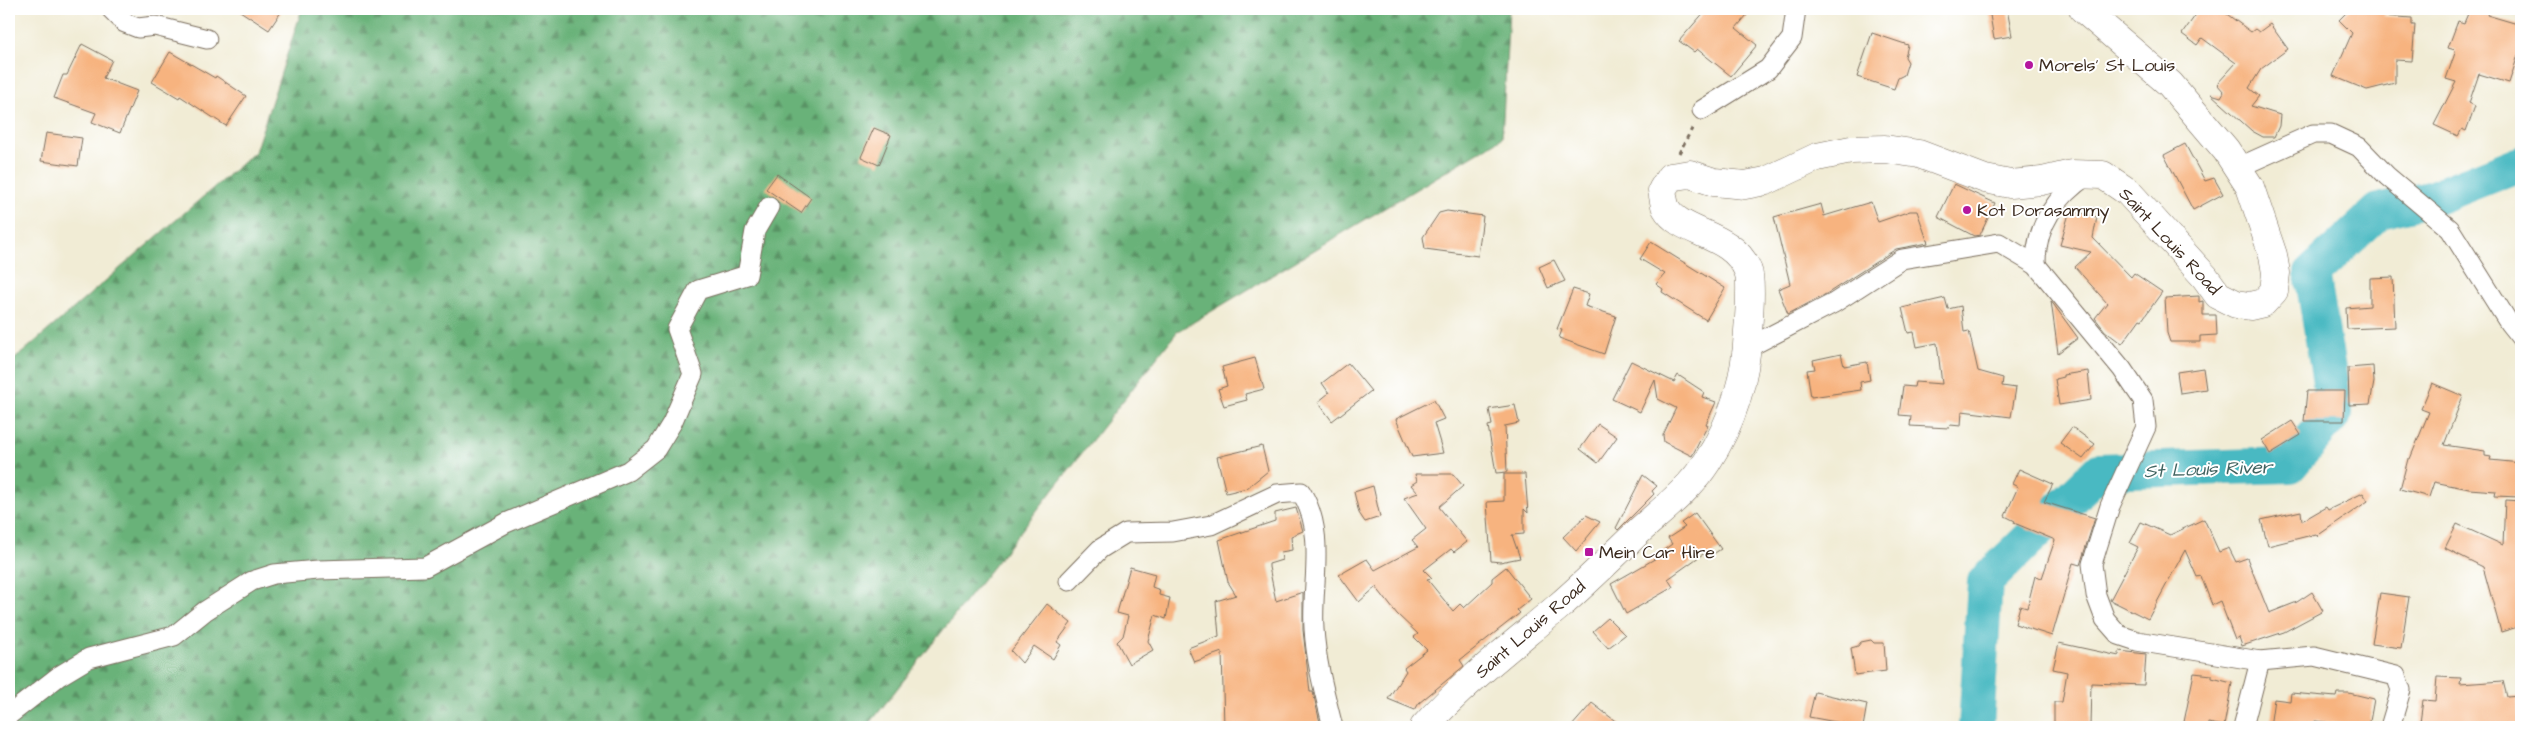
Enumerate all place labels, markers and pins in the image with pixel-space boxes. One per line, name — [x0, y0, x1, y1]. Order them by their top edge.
place label: Morels' St Louis — [2039, 53, 2175, 78]
marker: Morels' St Louis — [2023, 59, 2035, 71]
place label: Kot Dorasammy — [1977, 198, 2110, 224]
marker: Kot Dorasammy — [1961, 204, 1973, 216]
place label: Mein Car Hire — [1599, 540, 1715, 565]
marker: Mein Car Hire — [1583, 546, 1595, 558]

